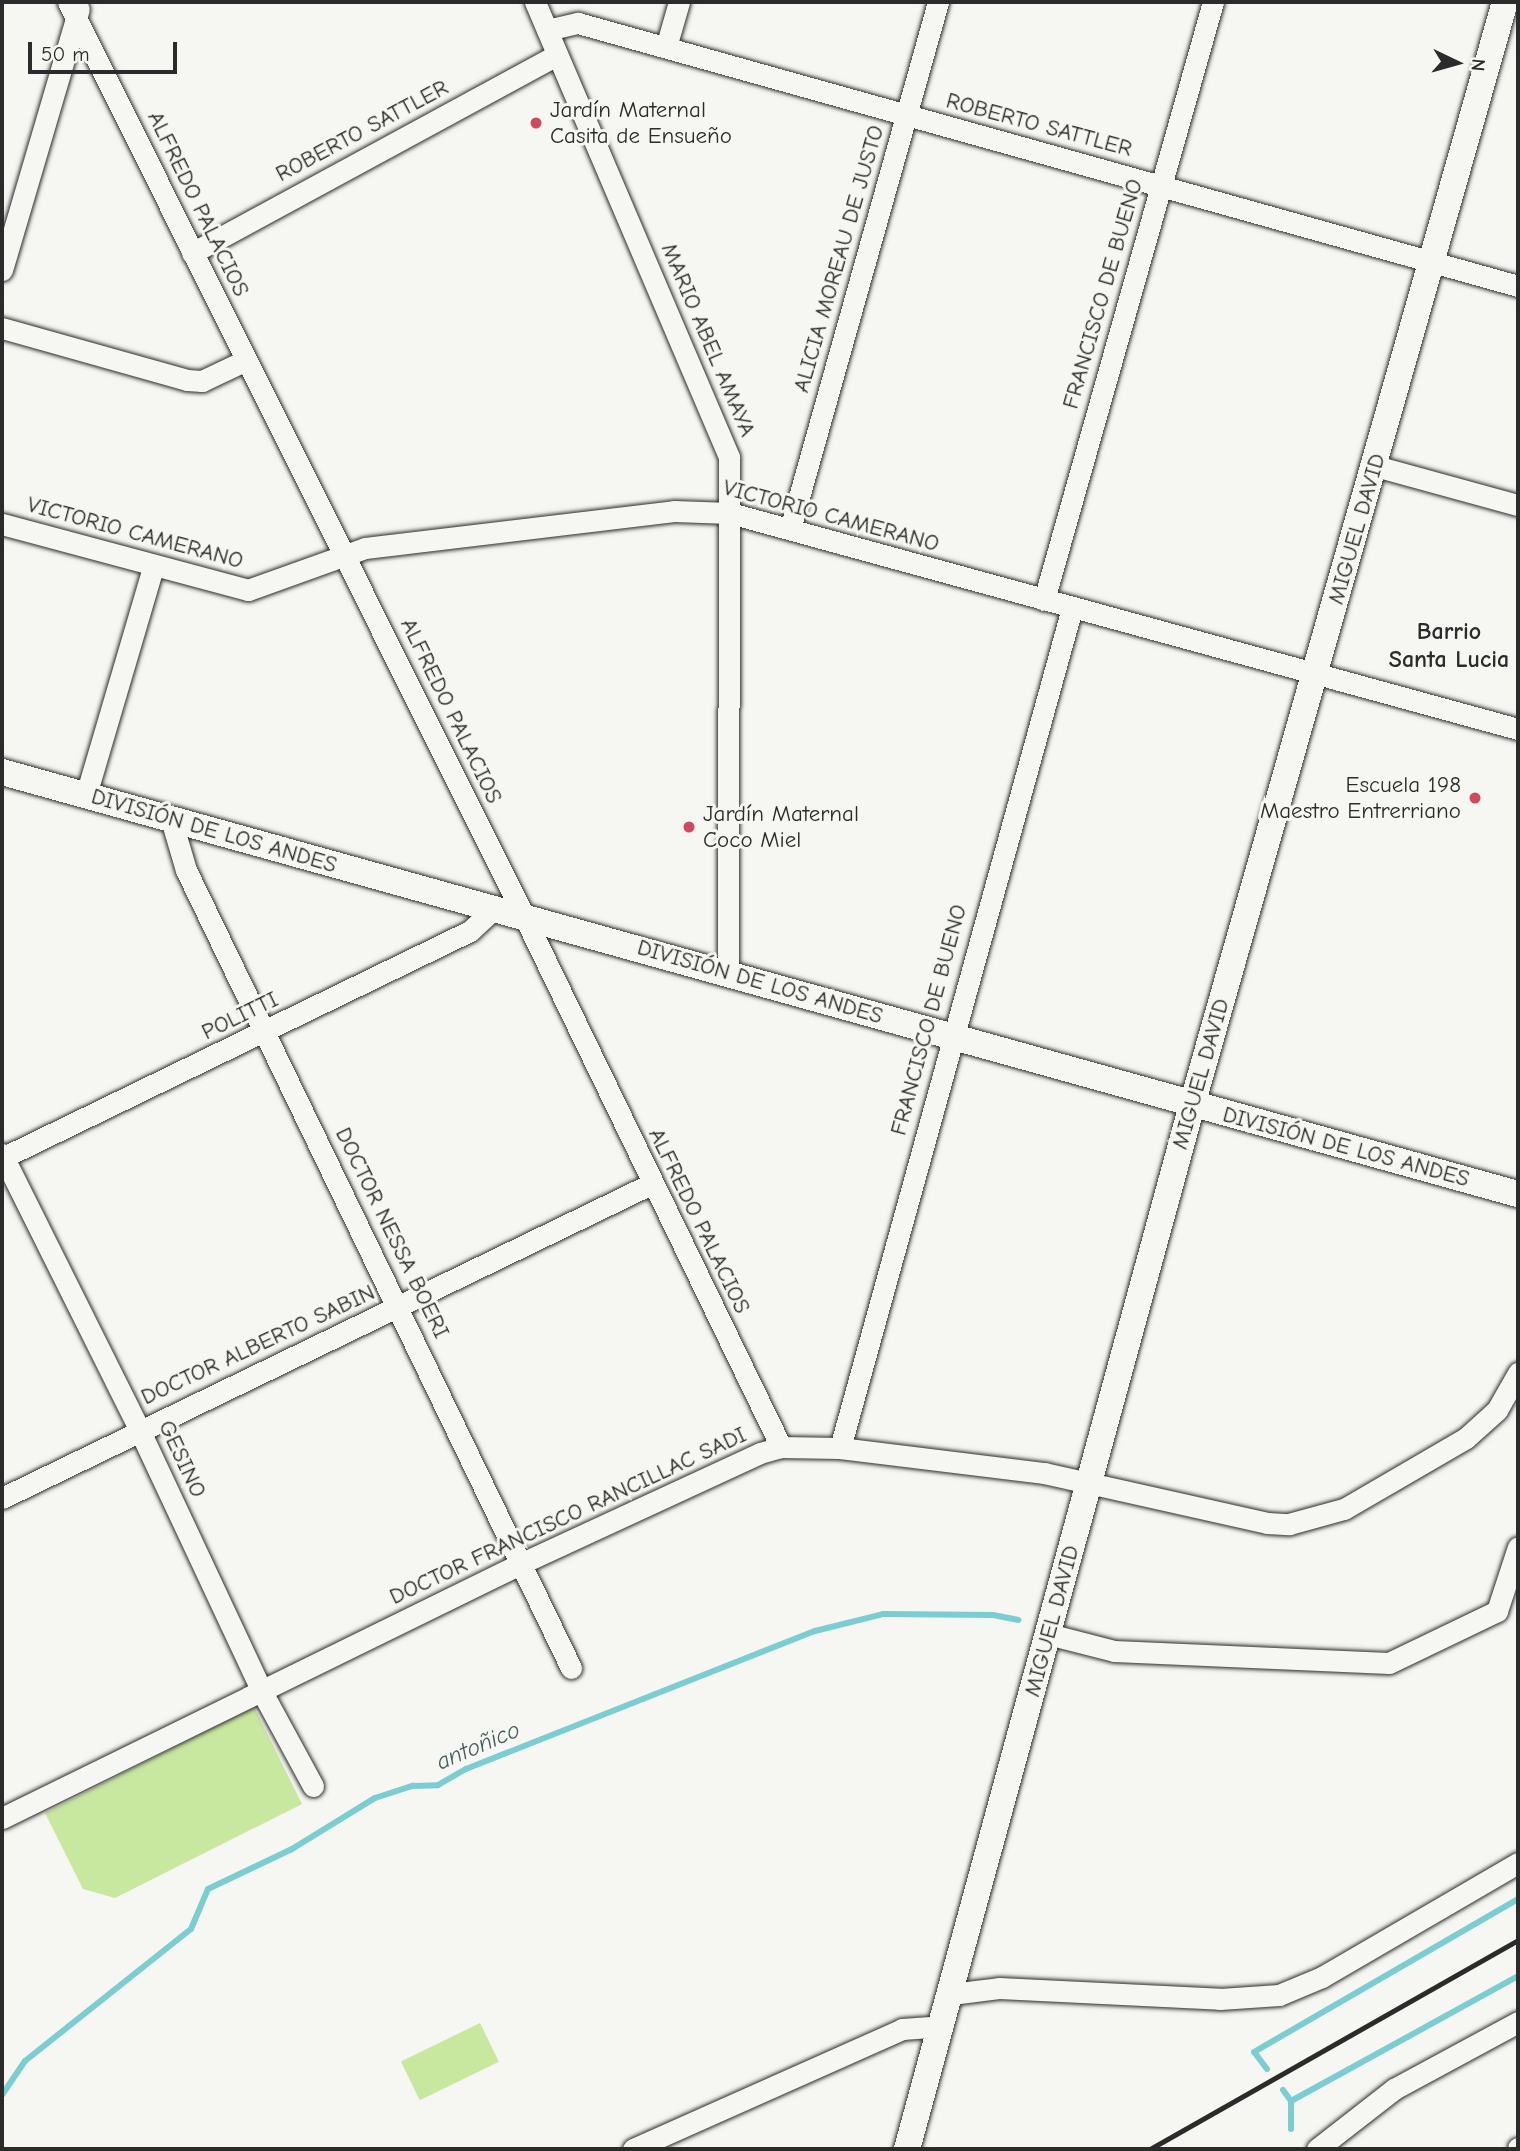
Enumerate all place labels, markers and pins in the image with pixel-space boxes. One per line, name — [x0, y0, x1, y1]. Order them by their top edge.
place label: Jardín Maternal Casita de Ensueño — [550, 96, 732, 150]
marker: Jardín Maternal Casita de Ensueño — [528, 115, 544, 131]
place label: Escuela 198 Maestro Entrerriano — [1260, 771, 1461, 825]
marker: Escuela 198 Maestro Entrerriano — [1467, 790, 1483, 806]
place label: Jardín Maternal Coco Miel — [703, 800, 859, 854]
marker: Jardín Maternal Coco Miel — [681, 819, 697, 835]

